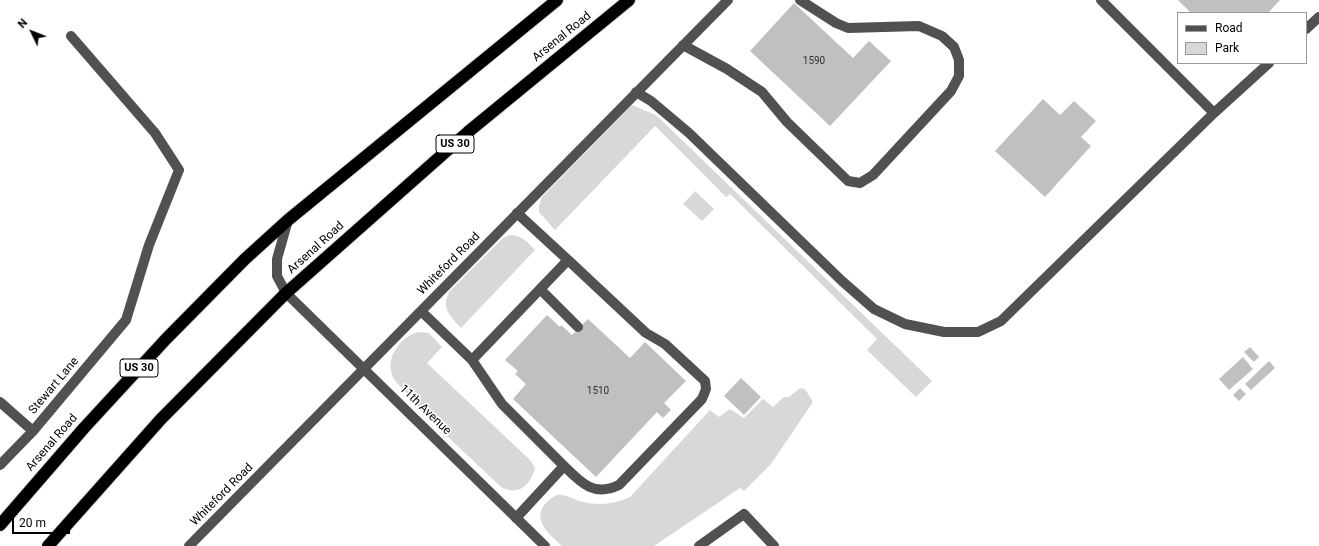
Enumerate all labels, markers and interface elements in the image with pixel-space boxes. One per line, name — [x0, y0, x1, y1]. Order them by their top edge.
street label: Arsenal Road — [530, 9, 594, 65]
north arrow — [12, 12, 52, 52]
legend — [1177, 12, 1307, 64]
text: N — [15, 16, 30, 31]
text: Road — [1215, 21, 1243, 35]
text: Park — [1215, 41, 1239, 55]
house number: 1590 — [803, 55, 825, 67]
road number: US 30 — [436, 135, 474, 153]
street label: Arsenal Road — [285, 219, 347, 277]
street label: Whiteford Road — [415, 230, 483, 298]
street label: Stewart Lane — [26, 354, 82, 418]
road number: US 30 — [120, 359, 158, 377]
street label: 11th Avenue — [396, 382, 454, 438]
house number: 1510 — [587, 385, 609, 397]
street label: Arsenal Road — [23, 411, 81, 475]
street label: Whiteford Road — [188, 461, 256, 529]
scale bar — [14, 508, 72, 534]
text: 20 m — [19, 516, 46, 530]

